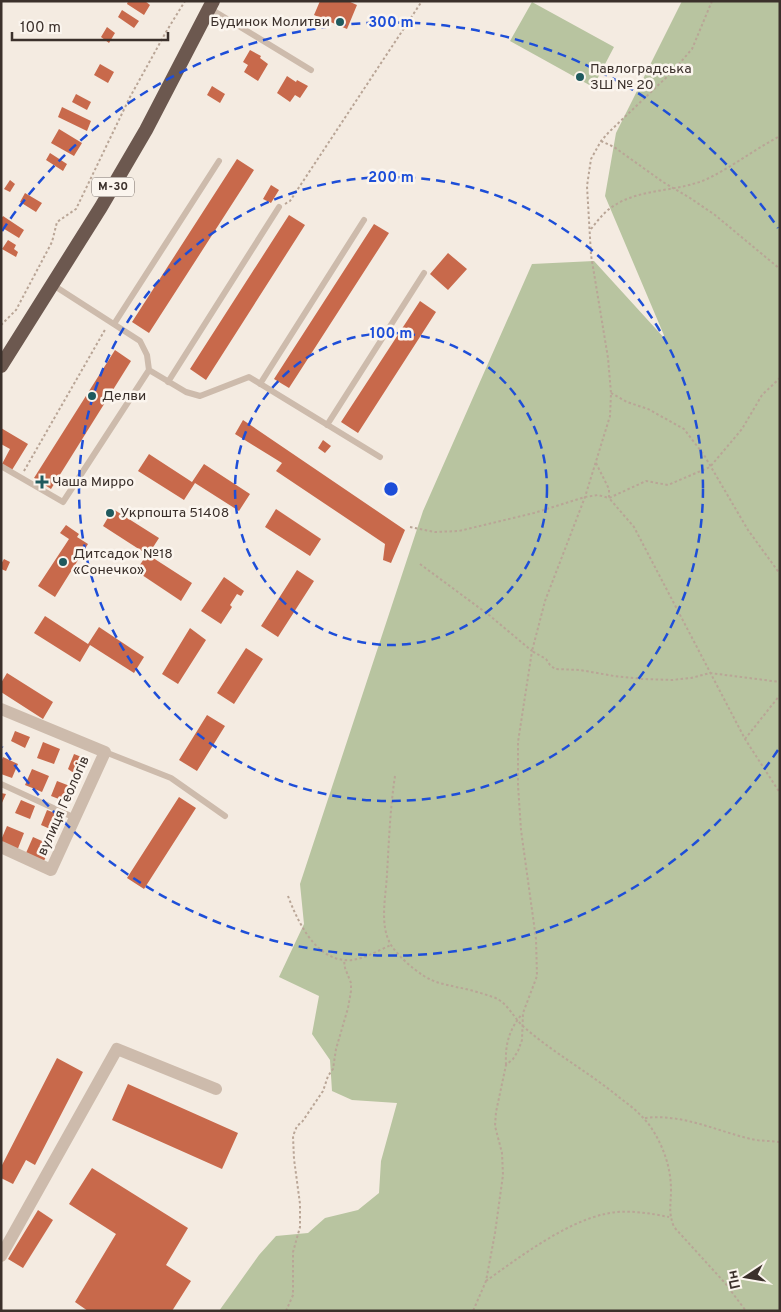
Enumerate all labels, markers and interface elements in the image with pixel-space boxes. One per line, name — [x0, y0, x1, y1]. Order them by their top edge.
scale bar — [12, 10, 169, 42]
place label: Будинок Молитви — [210, 14, 330, 31]
text: 300 m — [368, 14, 414, 33]
marker: Будинок Молитви — [334, 16, 346, 28]
text: 100 m — [20, 19, 61, 38]
place label: Павлоградська ЗШ № 20 — [590, 61, 692, 94]
marker: Павлоградська ЗШ № 20 — [574, 71, 586, 83]
text: 200 m — [368, 169, 414, 188]
road number: М-30 — [92, 178, 134, 196]
text: 100 m — [370, 325, 412, 344]
place label: Делви — [102, 388, 146, 405]
marker: Делви — [86, 390, 98, 402]
place label: Чаша Мирро — [52, 474, 134, 491]
marker: Чаша Мирро — [36, 476, 48, 488]
centre of rings — [382, 480, 400, 498]
place label: Укрпошта 51408 — [120, 505, 229, 522]
marker: Укрпошта 51408 — [104, 507, 116, 519]
place label: Дитсадок №18 «Сонечко» — [73, 546, 173, 579]
marker: Дитсадок №18 «Сонечко» — [57, 556, 69, 568]
street label: вулиця Геологів — [34, 753, 94, 859]
north arrow — [721, 1252, 771, 1302]
text: Пн — [724, 1268, 745, 1290]

